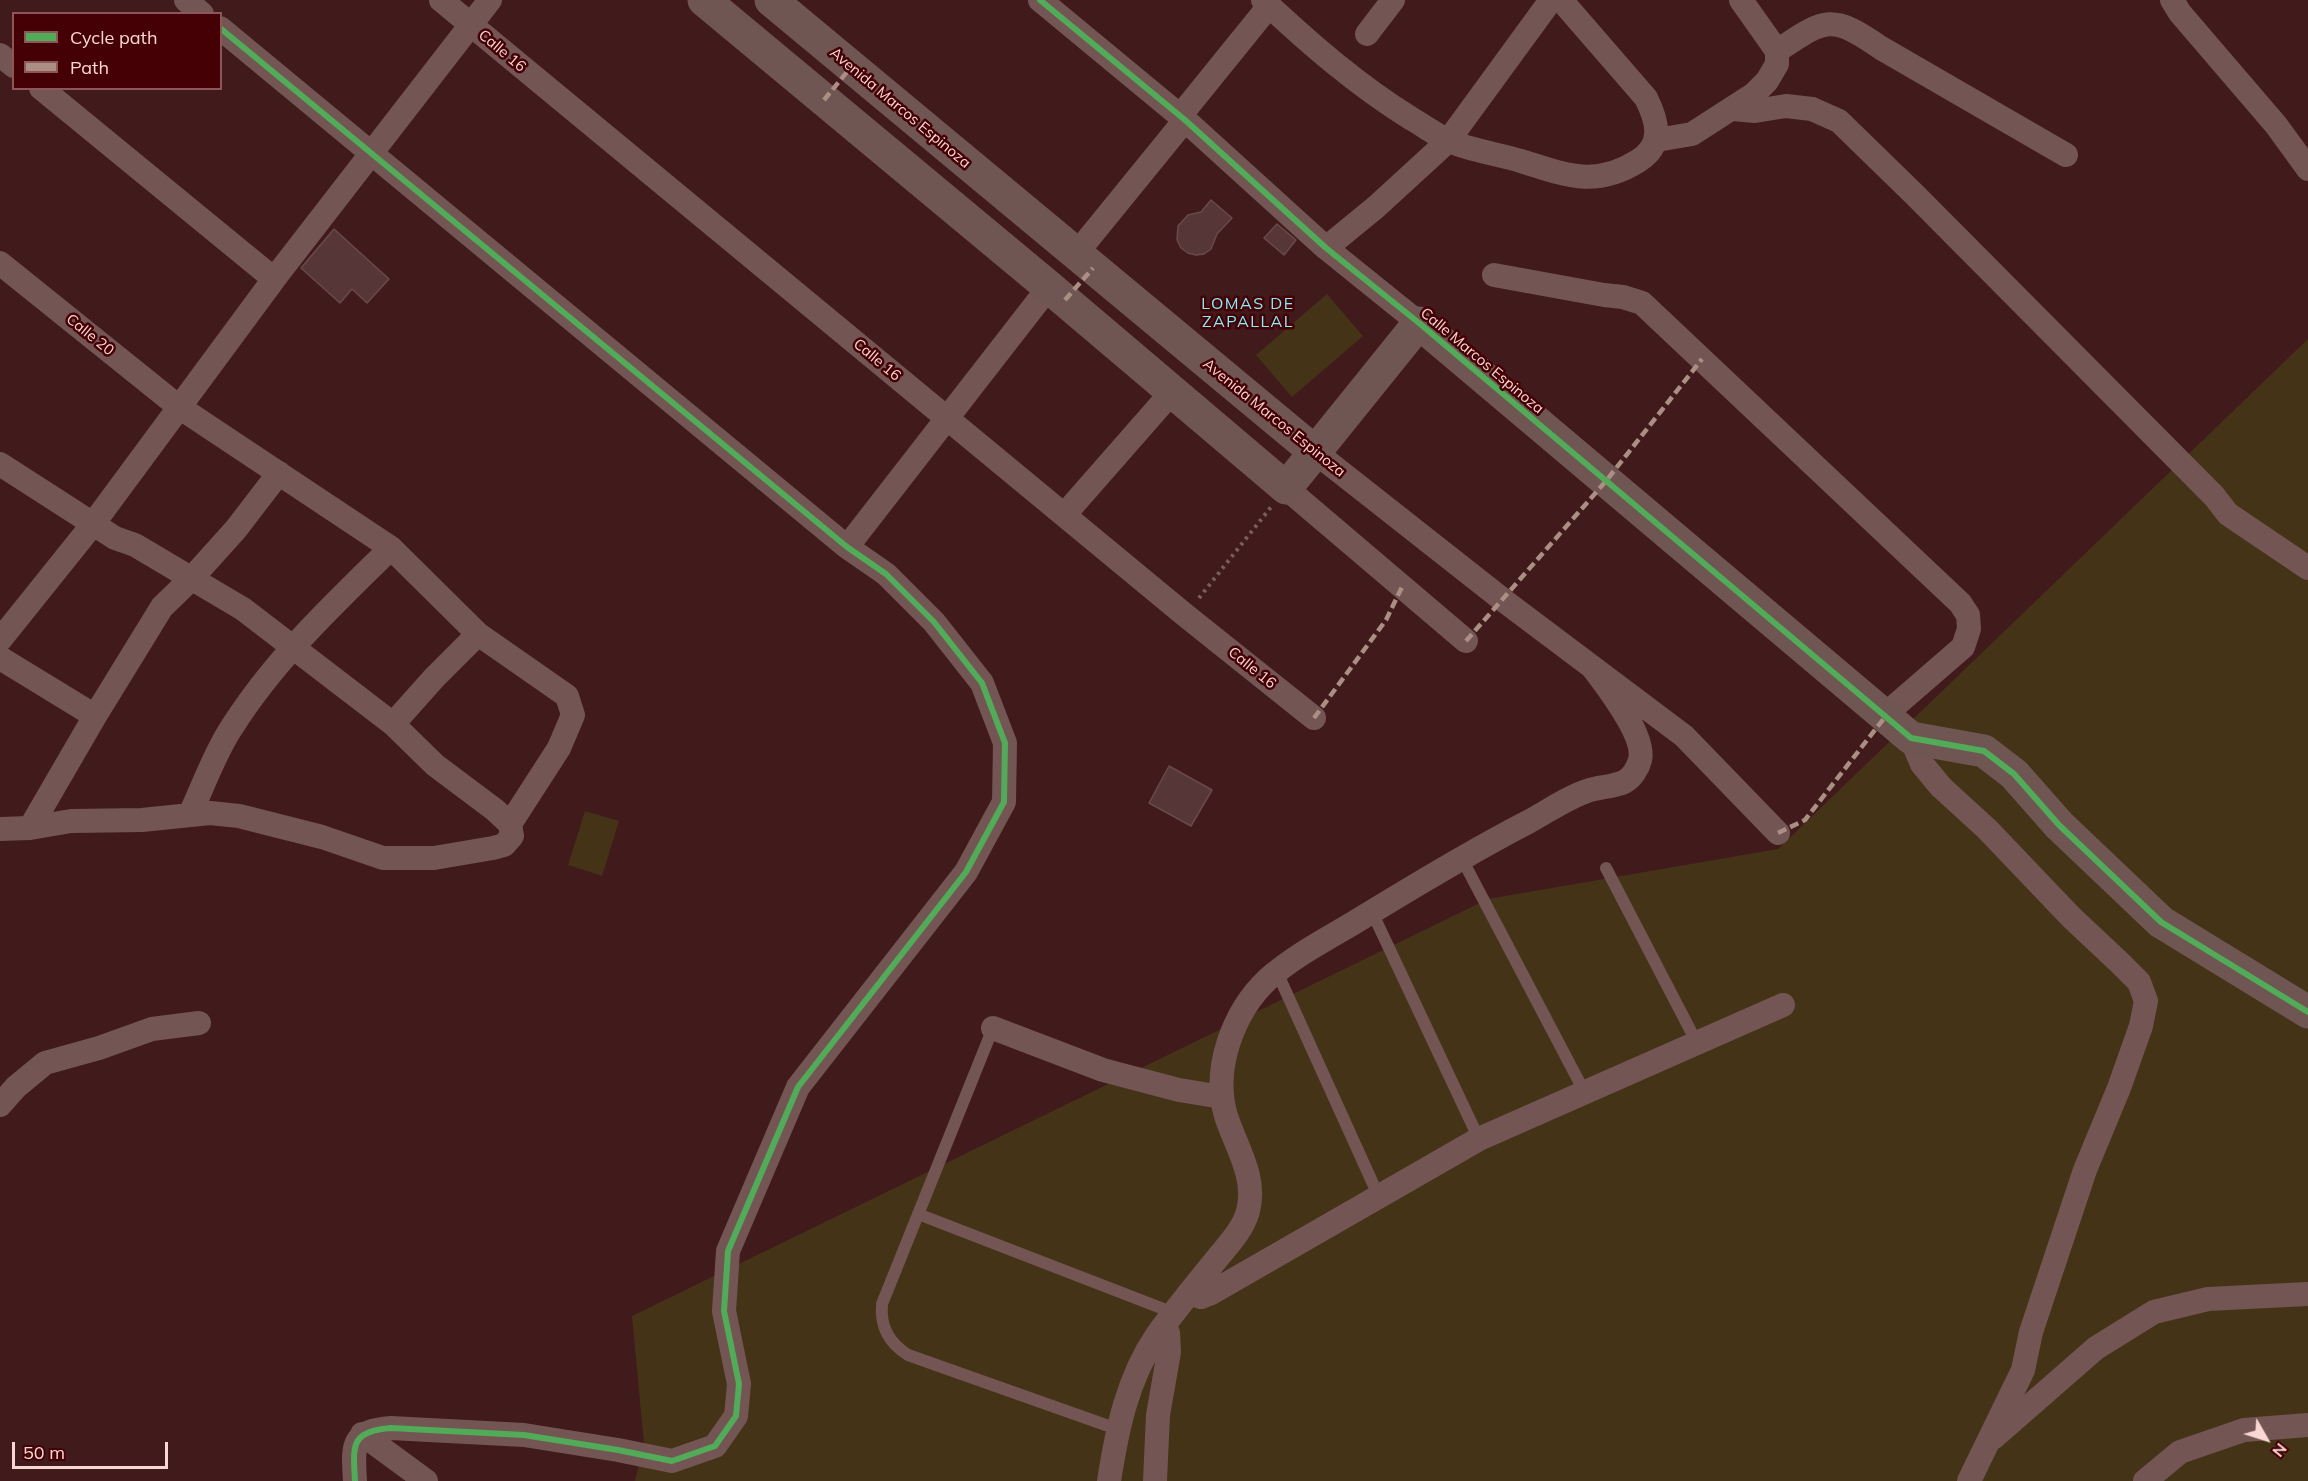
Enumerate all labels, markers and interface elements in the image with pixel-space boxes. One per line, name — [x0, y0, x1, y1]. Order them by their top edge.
legend — [12, 12, 222, 90]
text: Cycle path — [70, 26, 157, 49]
street label: Calle 16 — [475, 26, 529, 76]
street label: Avenida Marcos Espinoza — [826, 44, 974, 172]
text: Path — [70, 56, 109, 79]
district label: LOMAS DE ZAPALLAL — [1201, 294, 1295, 332]
street label: Calle Marcos Espinoza — [1417, 304, 1547, 418]
street label: Calle 20 — [62, 310, 118, 360]
street label: Calle 16 — [850, 335, 904, 385]
street label: Avenida Marcos Espinoza — [1199, 355, 1349, 481]
street label: Calle 16 — [1224, 643, 1280, 693]
north arrow — [2236, 1409, 2296, 1469]
scale bar — [15, 1430, 171, 1468]
text: N — [2268, 1439, 2292, 1461]
text: 50 m — [23, 1441, 65, 1464]

